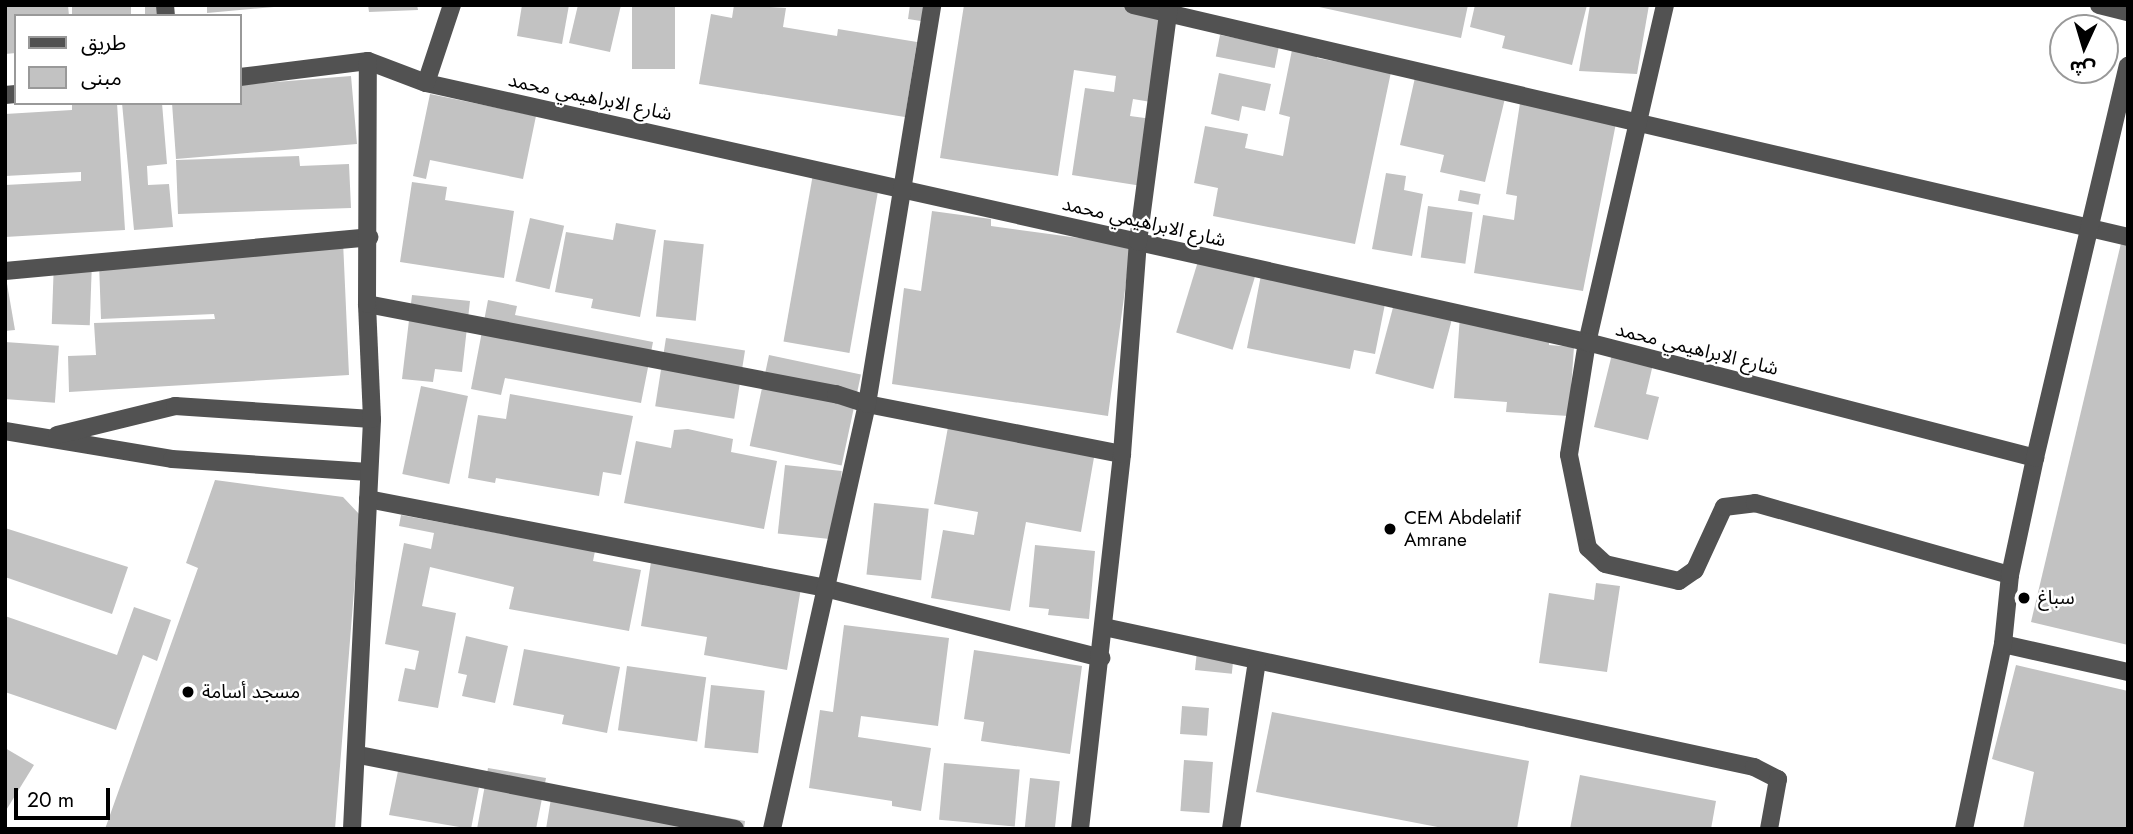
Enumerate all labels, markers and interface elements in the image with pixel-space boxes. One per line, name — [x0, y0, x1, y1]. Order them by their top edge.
legend — [14, 14, 242, 105]
north arrow — [2049, 14, 2119, 84]
text: طريق — [81, 28, 126, 58]
text: ش — [2069, 54, 2097, 83]
text: مبنى — [81, 63, 122, 93]
street label: شارع الابراهيمي محمد — [506, 69, 674, 125]
street label: شارع الابراهيمي محمد — [1060, 192, 1228, 252]
street label: شارع الابراهيمي محمد — [1613, 318, 1781, 380]
place label: CEM Abdelatif Amrane — [1404, 507, 1521, 551]
marker: CEM Abdelatif Amrane — [1382, 521, 1398, 537]
place label: سباغ — [2038, 587, 2075, 609]
marker: سباغ — [2016, 590, 2032, 606]
place label: مسجد أسامة — [202, 681, 300, 703]
marker: مسجد أسامة — [180, 684, 196, 700]
scale bar — [18, 774, 114, 818]
text: 20 m — [27, 785, 74, 815]

